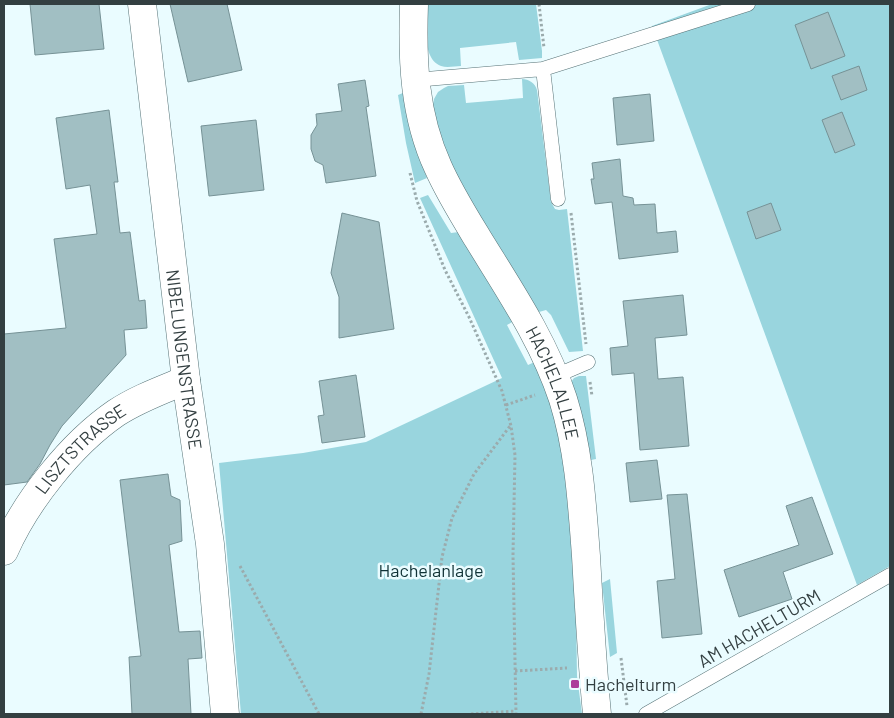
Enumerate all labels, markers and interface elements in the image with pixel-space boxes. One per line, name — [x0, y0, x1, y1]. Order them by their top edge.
street label: NIBELUNGENSTRASSE — [162, 268, 207, 451]
street label: HACHELALLEE — [522, 322, 584, 442]
street label: LISZTSTRASSE — [30, 399, 130, 498]
park label: Hachelanlage — [378, 559, 484, 581]
street label: AM HACHELTURM — [694, 584, 824, 672]
place label: Hachelturm — [585, 673, 676, 695]
marker: Hachelturm — [569, 678, 581, 690]

